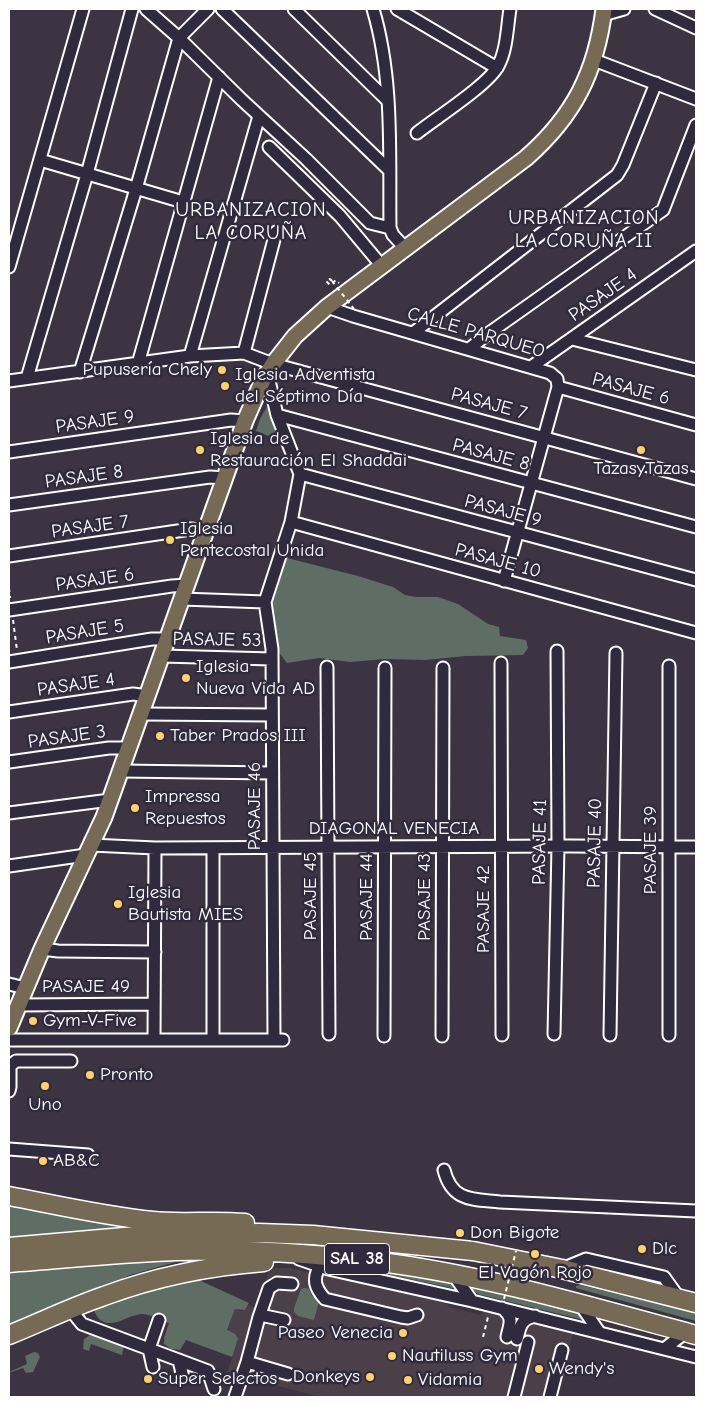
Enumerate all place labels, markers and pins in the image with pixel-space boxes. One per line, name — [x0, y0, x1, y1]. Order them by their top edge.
place label: Pupusería Chely — [82, 359, 212, 381]
marker: Pupusería Chely — [216, 364, 228, 376]
place label: Iglesia Adventista del Séptimo Día — [235, 364, 376, 408]
marker: Iglesia Adventista del Séptimo Día — [219, 380, 231, 392]
place label: Iglesia de Restauración El Shaddai — [210, 428, 407, 472]
marker: Iglesia de Restauración El Shaddai — [194, 444, 206, 456]
marker: TazasyTazas — [635, 444, 647, 456]
place label: TazasyTazas — [593, 458, 689, 480]
place label: Iglesia Pentecostal Unida — [180, 518, 324, 562]
marker: Iglesia Pentecostal Unida — [164, 534, 176, 546]
place label: Iglesia Nueva Vida AD — [196, 656, 315, 700]
marker: Iglesia Nueva Vida AD — [180, 672, 192, 684]
place label: Taber Prados III — [170, 725, 306, 747]
marker: Taber Prados III — [154, 730, 166, 742]
place label: Impressa Repuestos — [145, 786, 226, 830]
marker: Impressa Repuestos — [129, 802, 141, 814]
place label: Iglesia Bautista MIES — [128, 882, 243, 926]
marker: Iglesia Bautista MIES — [112, 898, 124, 910]
place label: Gym-V-Five — [43, 1010, 136, 1032]
marker: Gym-V-Five — [27, 1015, 39, 1027]
place label: Pronto — [100, 1064, 153, 1086]
marker: Pronto — [84, 1069, 96, 1081]
marker: Uno — [39, 1080, 51, 1092]
place label: Uno — [28, 1094, 62, 1116]
place label: AB&C — [53, 1150, 100, 1172]
marker: AB&C — [37, 1155, 49, 1167]
place label: Don Bigote — [470, 1222, 559, 1244]
marker: Don Bigote — [454, 1227, 466, 1239]
place label: Dlc — [652, 1238, 677, 1260]
marker: Dlc — [636, 1243, 648, 1255]
marker: El Vagón Rojo — [529, 1248, 541, 1260]
place label: El Vagón Rojo — [478, 1262, 592, 1284]
place label: Paseo Venecia — [278, 1322, 393, 1344]
marker: Paseo Venecia — [397, 1327, 409, 1339]
place label: Nautiluss Gym — [402, 1345, 518, 1367]
marker: Nautiluss Gym — [386, 1350, 398, 1362]
place label: Wendy's — [549, 1358, 614, 1380]
marker: Wendy's — [533, 1363, 545, 1375]
place label: Donkeys — [293, 1366, 360, 1388]
place label: Super Selectos — [158, 1368, 277, 1390]
place label: Vidamia — [418, 1369, 482, 1391]
marker: Donkeys — [364, 1371, 376, 1383]
marker: Super Selectos — [142, 1373, 154, 1385]
marker: Vidamia — [402, 1374, 414, 1386]

